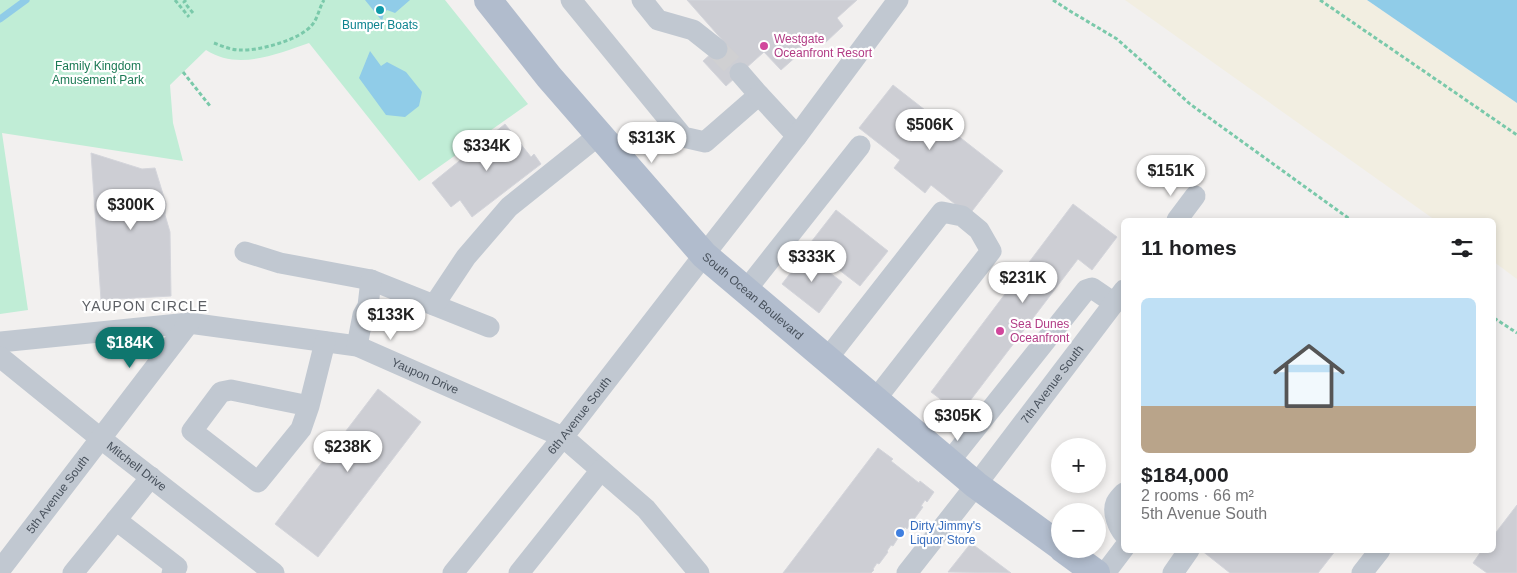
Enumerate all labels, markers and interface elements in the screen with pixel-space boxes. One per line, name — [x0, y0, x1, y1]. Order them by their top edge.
marker: Bumper Boats — [374, 4, 386, 16]
place label: Bumper Boats — [342, 18, 418, 32]
place label: Westgate Oceanfront Resort — [774, 32, 873, 60]
marker: Westgate Oceanfront Resort — [758, 40, 770, 52]
park label: Family Kingdom Amusement Park — [52, 59, 145, 87]
pin: $506K — [895, 108, 965, 151]
text: $506K — [906, 116, 954, 133]
pin: $313K — [617, 121, 687, 164]
text: $313K — [628, 129, 676, 146]
pin: $334K — [452, 130, 522, 172]
text: $334K — [463, 137, 511, 154]
pin: $151K — [1136, 154, 1206, 197]
text: $151K — [1147, 162, 1195, 179]
pin: $300K — [96, 188, 166, 231]
text: $300K — [107, 196, 155, 213]
icon: filters — [1448, 234, 1476, 262]
text: 11 homes — [1141, 236, 1237, 259]
pin: $333K — [777, 240, 847, 283]
text: $333K — [788, 248, 836, 265]
street label: South Ocean Boulevard — [699, 250, 806, 343]
pin: $231K — [988, 262, 1058, 304]
text: $231K — [999, 269, 1047, 286]
district label: YAUPON CIRCLE — [82, 298, 208, 314]
pin: $133K — [356, 298, 426, 341]
text: $133K — [367, 306, 415, 323]
place label: Sea Dunes Oceanfront — [1010, 317, 1070, 345]
marker: Sea Dunes Oceanfront — [994, 325, 1006, 337]
pin: $184K — [95, 326, 165, 369]
icon: home — [1264, 331, 1354, 421]
text: $184K — [106, 334, 154, 351]
street label: 7th Avenue South — [1018, 343, 1086, 426]
street label: Yaupon Drive — [389, 355, 461, 397]
street label: 6th Avenue South — [545, 374, 614, 457]
pin: $305K — [923, 400, 993, 442]
text: $305K — [934, 407, 982, 424]
pin: $238K — [313, 430, 383, 473]
text: $238K — [324, 438, 372, 455]
map controls — [1051, 438, 1106, 558]
button: + — [1051, 438, 1106, 493]
street label: Mitchell Drive — [104, 439, 170, 494]
street label: 5th Avenue South — [23, 453, 92, 536]
text: $184,000 — [1141, 463, 1229, 486]
text: 2 rooms · 66 m² — [1141, 487, 1254, 504]
button: − — [1051, 503, 1106, 558]
text: 5th Avenue South — [1141, 505, 1267, 522]
place label: Dirty Jimmy's Liquor Store — [910, 519, 981, 547]
marker: Dirty Jimmy's Liquor Store — [894, 527, 906, 539]

